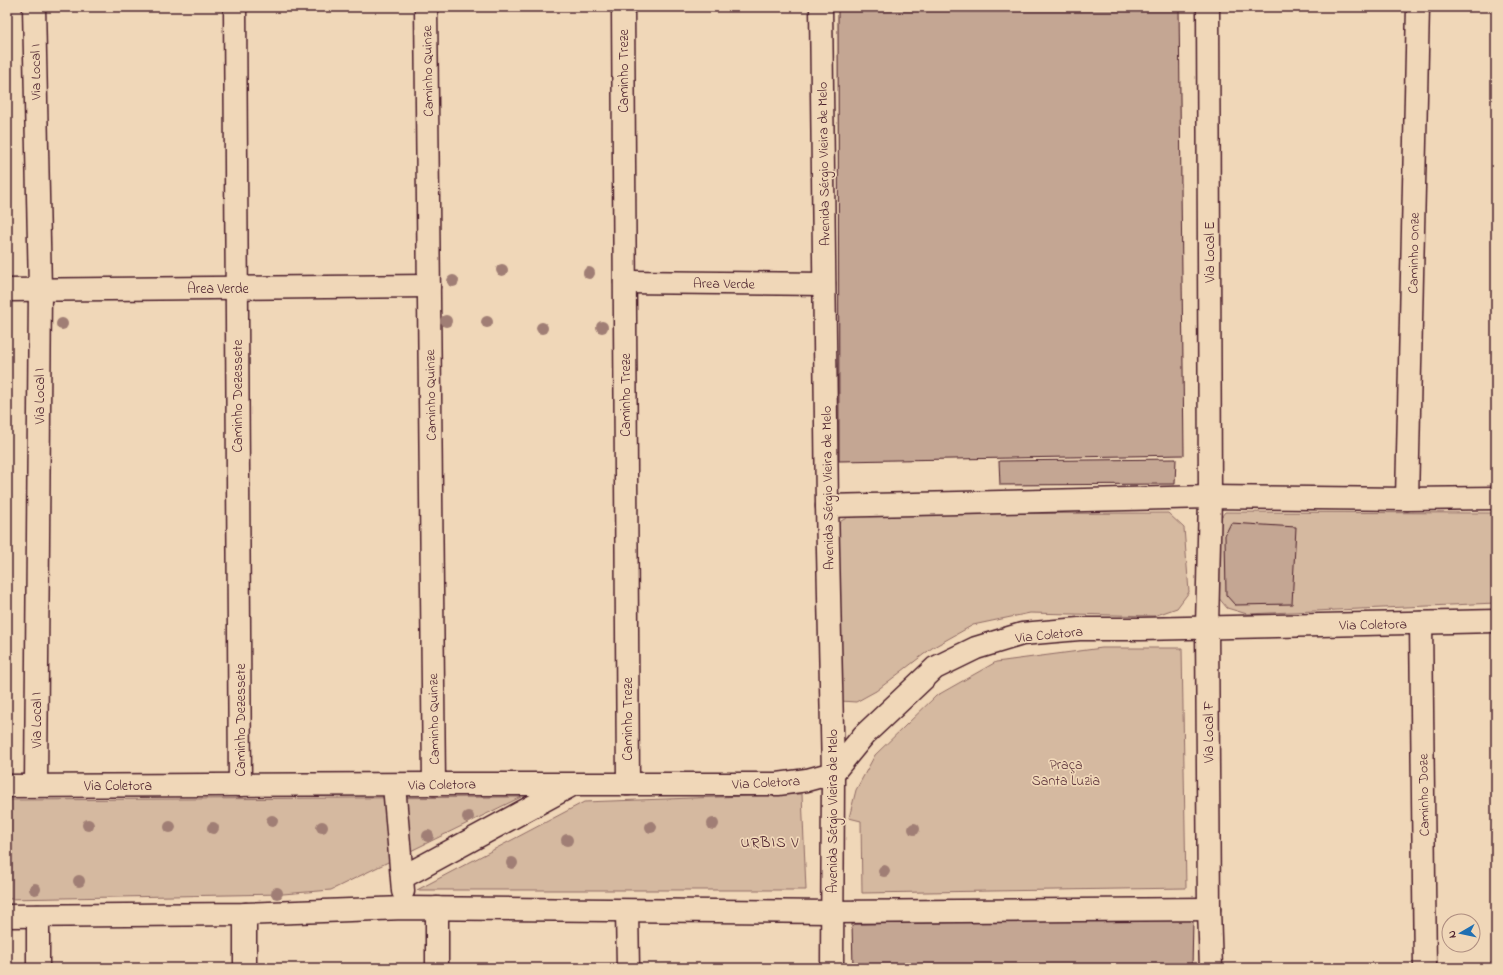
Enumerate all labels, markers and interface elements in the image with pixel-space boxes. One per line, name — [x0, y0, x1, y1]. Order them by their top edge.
street label: Caminho Quinze — [417, 24, 440, 117]
street label: Caminho Treze — [614, 28, 635, 113]
street label: Via Local I — [26, 44, 48, 101]
street label: Avenida Sérgio Vieira de Melo — [813, 82, 837, 246]
street label: Caminho Onze — [1403, 212, 1426, 294]
street label: Via Local E — [1200, 221, 1221, 284]
street label: Area Verde — [693, 273, 756, 296]
street label: Area Verde — [187, 279, 250, 300]
street label: Caminho Dezessete — [228, 339, 249, 453]
street label: Caminho Quinze — [420, 348, 443, 441]
street label: Caminho Treze — [616, 352, 637, 437]
street label: Via Local I — [30, 368, 51, 425]
street label: Avenida Sérgio Vieira de Melo — [817, 406, 841, 570]
street label: Via Coletora — [1338, 614, 1407, 637]
street label: Via Coletora — [1013, 621, 1084, 650]
street label: Caminho Dezessete — [231, 663, 252, 777]
street label: Caminho Quinze — [423, 672, 446, 765]
street label: Caminho Treze — [618, 676, 639, 761]
street label: Via Local I — [27, 692, 48, 749]
street label: Via Local F — [1199, 701, 1220, 764]
street label: Avenida Sérgio Vieira de Melo — [823, 729, 845, 893]
street label: Caminho Doze — [1413, 753, 1436, 836]
park label: Praça Santa Luzia — [1032, 755, 1100, 792]
street label: Via Coletora — [731, 771, 801, 796]
street label: Via Coletora — [407, 774, 476, 797]
street label: Via Coletora — [83, 776, 152, 797]
district label: URBIS V — [741, 832, 799, 854]
north arrow — [1441, 913, 1481, 953]
text: N — [1444, 929, 1461, 939]

